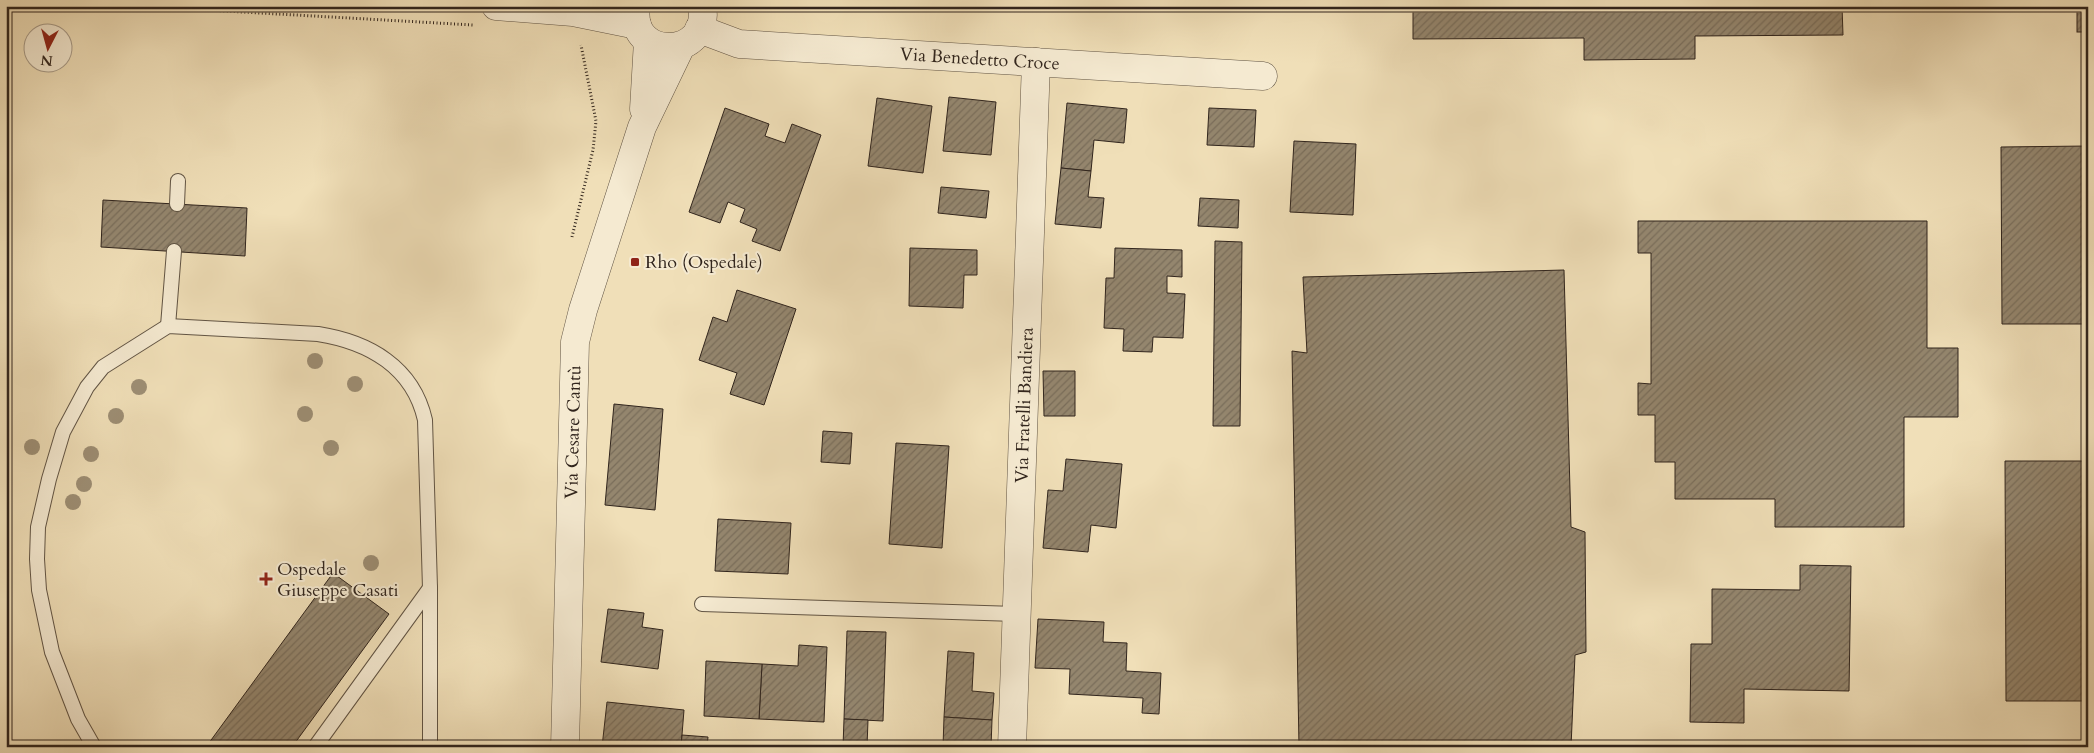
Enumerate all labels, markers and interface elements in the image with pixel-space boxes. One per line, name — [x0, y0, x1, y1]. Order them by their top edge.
north arrow — [22, 22, 72, 72]
street label: Via Benedetto Croce — [899, 42, 1060, 77]
text: N — [40, 50, 54, 71]
place label: Rho (Ospedale) — [645, 250, 763, 275]
marker: Rho (Ospedale) — [629, 256, 641, 268]
street label: Via Fratelli Bandiera — [1009, 327, 1040, 484]
street label: Via Cesare Cantù — [559, 365, 587, 499]
place label: Ospedale Giuseppe Casati — [277, 557, 399, 603]
marker: Ospedale Giuseppe Casati — [259, 572, 273, 586]

